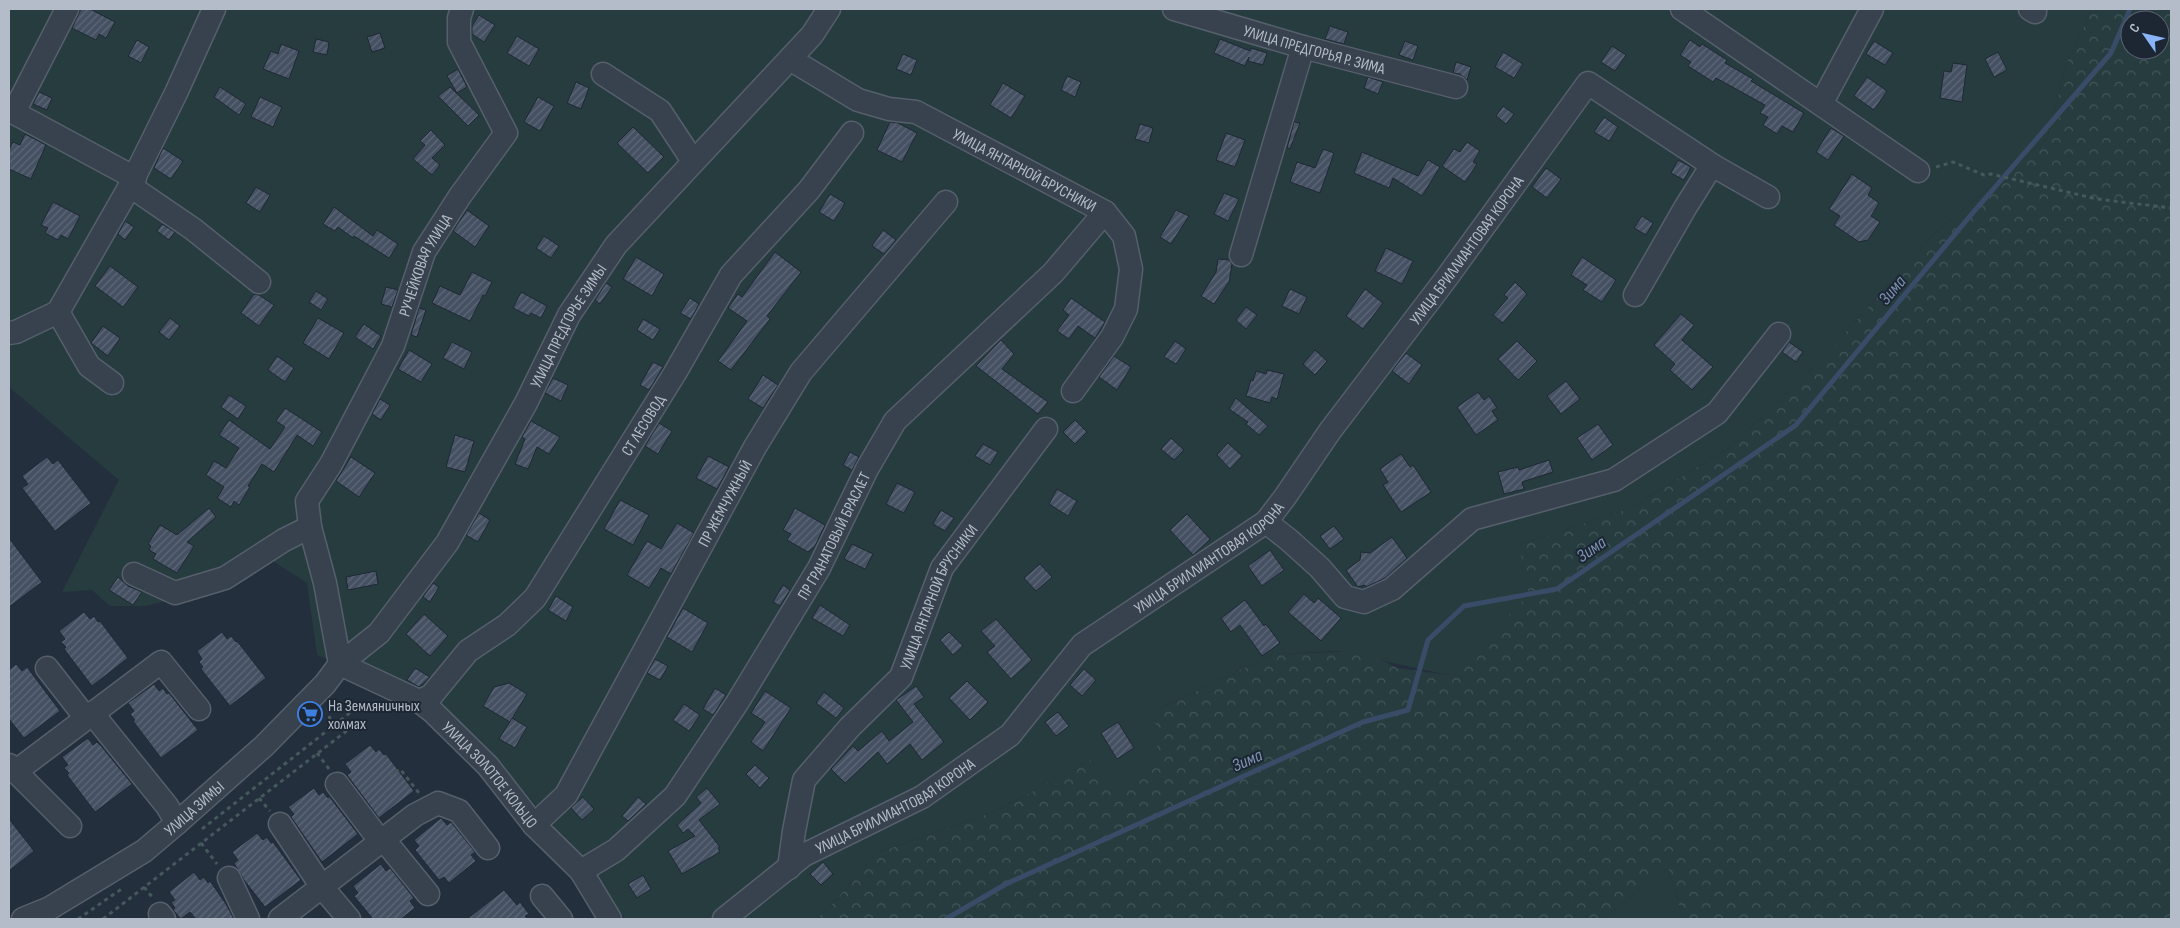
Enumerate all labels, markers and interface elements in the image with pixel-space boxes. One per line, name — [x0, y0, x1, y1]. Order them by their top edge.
north arrow — [2120, 10, 2170, 60]
text: С — [2126, 20, 2144, 36]
street label: УЛИЦА ПРЕДГОРЬЯ Р. ЗИМА — [1241, 22, 1387, 79]
street label: УЛИЦА ЯНТАРНОЙ БРУСНИКИ — [949, 125, 1099, 217]
street label: УЛИЦА БРИЛЛИАНТОВАЯ КОРОНА — [1406, 173, 1528, 329]
street label: РУЧЕЙКОВАЯ УЛИЦА — [395, 211, 457, 319]
street label: УЛИЦА ПРЕДГОРЬЕ ЗИМЫ — [527, 261, 611, 391]
water label: Зима — [1874, 271, 1911, 309]
street label: СТ ЛЕСОВОД — [618, 391, 670, 460]
street label: ПР ЖЕМЧУЖНЫЙ — [695, 457, 757, 550]
street label: ПР ГРАНАТОВЫЙ БРАСЛЕТ — [794, 469, 875, 604]
street label: УЛИЦА БРИЛЛИАНТОВАЯ КОРОНА — [1131, 499, 1289, 618]
street label: УЛИЦА ЯНТАРНОЙ БРУСНИКИ — [897, 521, 982, 672]
water label: Зима — [1573, 532, 1611, 567]
place label: На Земляничных холмах — [328, 697, 420, 734]
supermarket icon: На Земляничных холмах — [297, 701, 323, 727]
street label: УЛИЦА ЗОЛОТОЕ КОЛЬЦО — [438, 718, 541, 832]
water label: Зима — [1229, 744, 1266, 776]
street label: УЛИЦА БРИЛЛИАНТОВАЯ КОРОНА — [813, 755, 979, 859]
street label: УЛИЦА ЗИМЫ — [161, 778, 229, 841]

